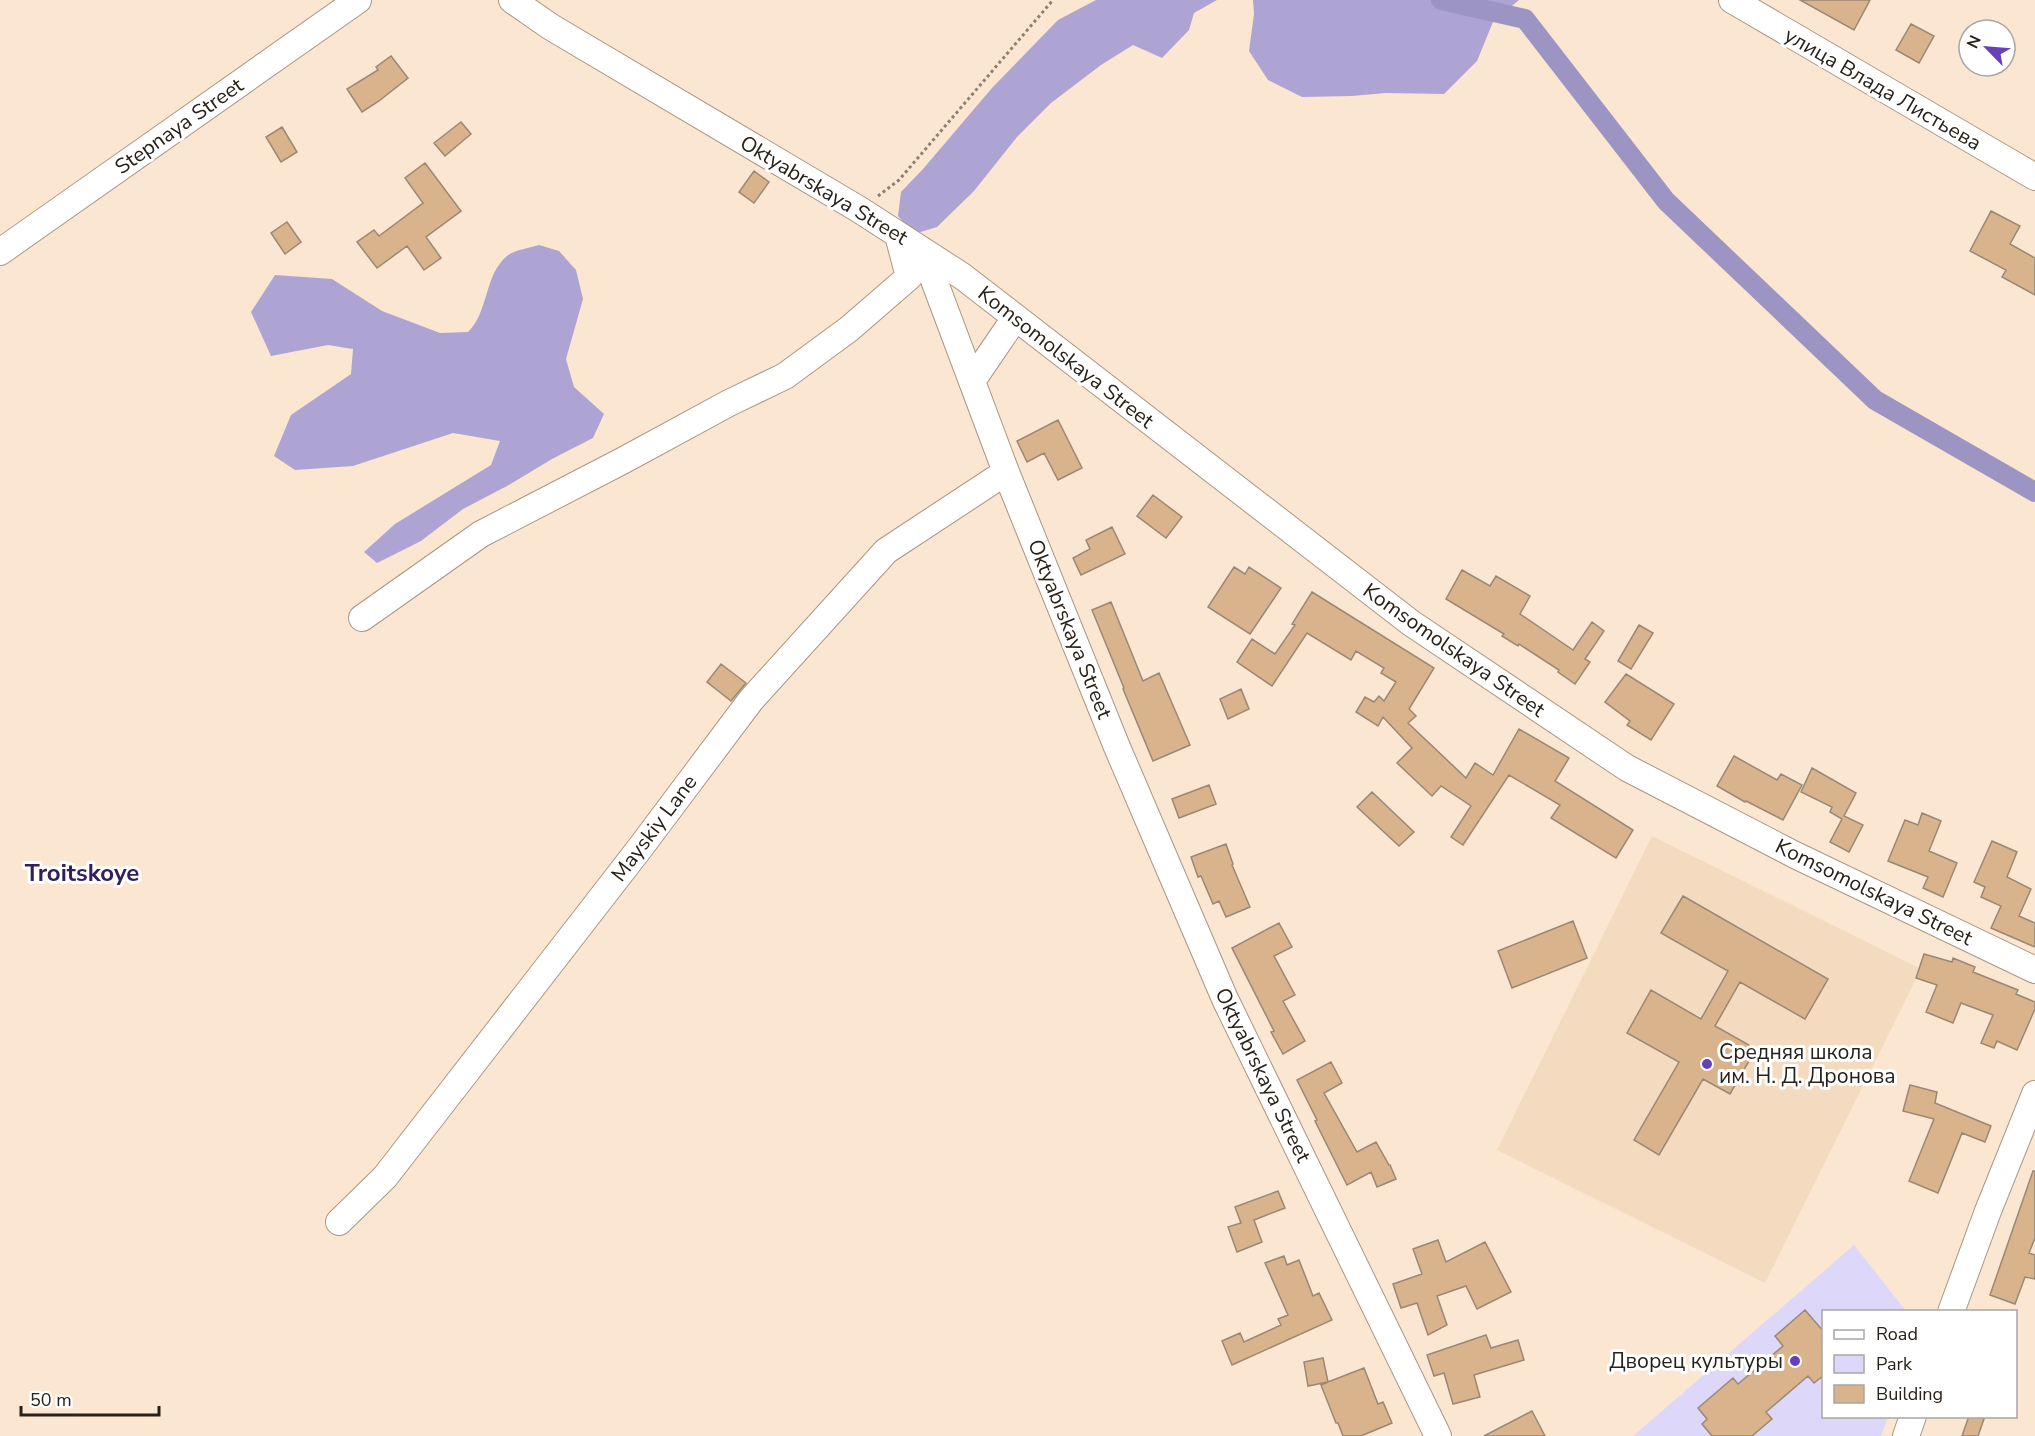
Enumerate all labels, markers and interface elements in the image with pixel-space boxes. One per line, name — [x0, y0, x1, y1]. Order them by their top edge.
north arrow — [1957, 18, 2017, 78]
street label: улица Влада Листьева — [1779, 21, 1987, 157]
text: N — [1962, 32, 1987, 52]
street label: Stepnaya Street — [109, 71, 249, 181]
street label: Oktyabrskaya Street — [735, 129, 914, 252]
street label: Komsomolskaya Street — [972, 279, 1160, 435]
street label: Oktyabrskaya Street — [1021, 535, 1119, 723]
street label: Komsomolskaya Street — [1357, 577, 1551, 724]
street label: Mayskiy Lane — [605, 769, 703, 887]
street label: Komsomolskaya Street — [1771, 832, 1978, 952]
district label: Troitskoye — [25, 857, 139, 889]
street label: Oktyabrskaya Street — [1209, 983, 1318, 1168]
place label: Средняя школа им. Н. Д. Дронова — [1719, 1038, 1896, 1090]
marker: Средняя школа им. Н. Д. Дронова — [1700, 1057, 1714, 1071]
legend — [1822, 1310, 2017, 1418]
text: Road — [1876, 1322, 1918, 1346]
place label: Дворец культуры — [1609, 1347, 1783, 1375]
text: Park — [1876, 1352, 1913, 1376]
marker: Дворец культуры — [1788, 1354, 1802, 1368]
scale bar — [21, 1379, 159, 1417]
text: Building — [1876, 1382, 1943, 1406]
text: 50 m — [30, 1388, 72, 1412]

